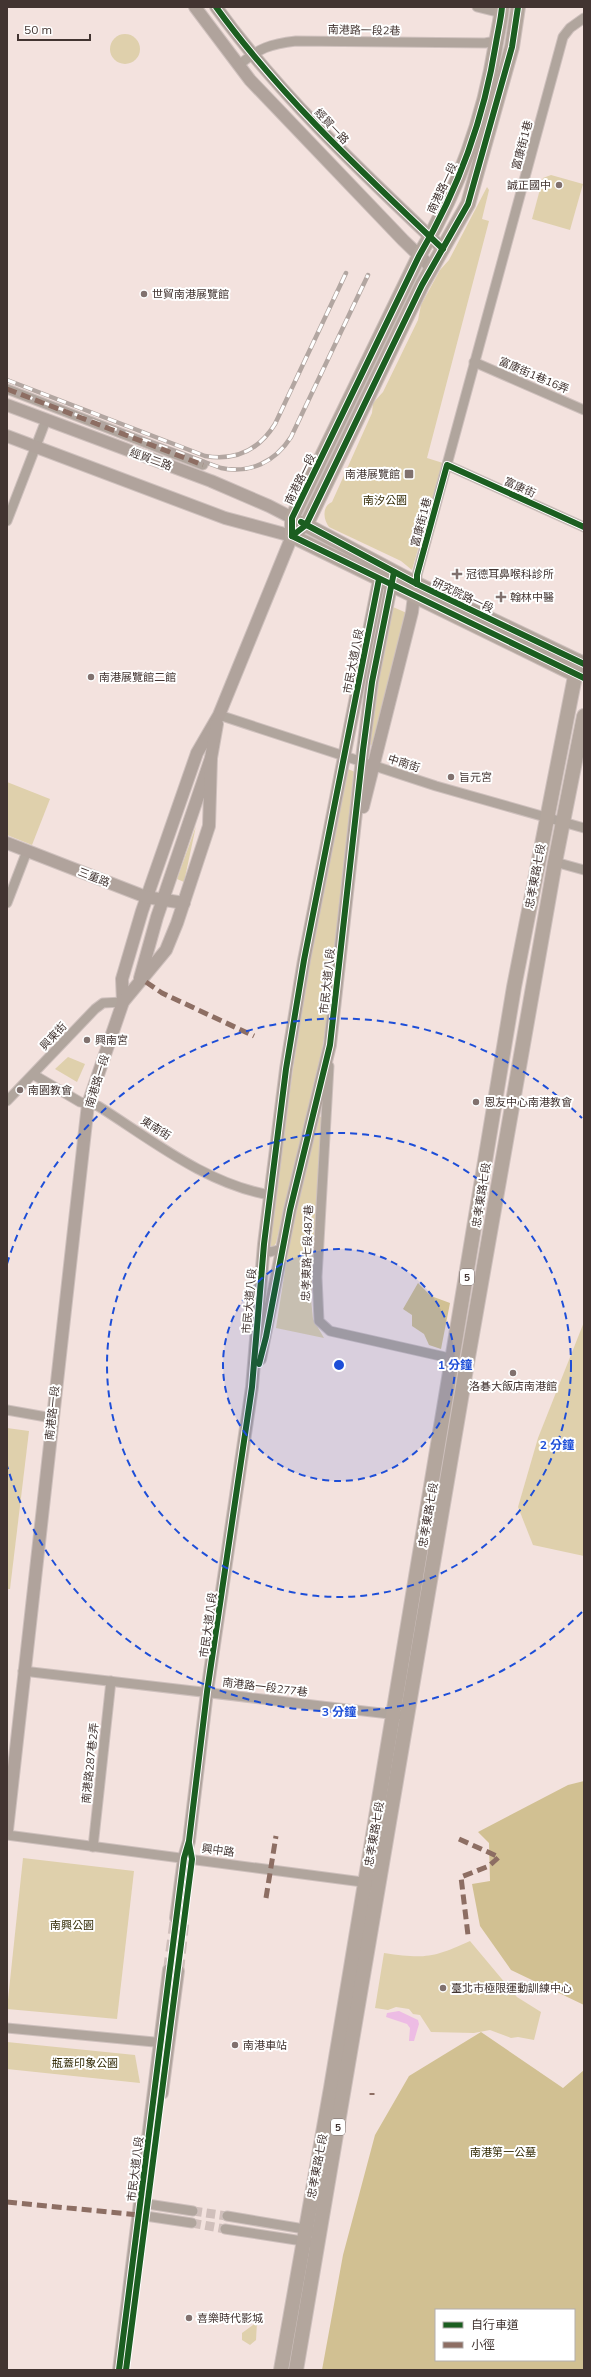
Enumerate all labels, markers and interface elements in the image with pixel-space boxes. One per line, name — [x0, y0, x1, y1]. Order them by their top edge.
scale bar — [18, 16, 90, 42]
text: 50 m — [24, 22, 52, 37]
street label: 南港路一段2巷 — [328, 22, 400, 38]
street label: 經貿一路 — [312, 105, 352, 147]
street label: 富康街1巷 — [509, 119, 535, 171]
street label: 南港路一段 — [424, 160, 460, 216]
place label: 誠正國中 — [507, 178, 551, 192]
marker: 誠正國中 — [554, 180, 564, 190]
place label: 世貿南港展覽館 — [152, 287, 229, 301]
marker: 世貿南港展覽館 — [139, 289, 149, 299]
street label: 富康街1巷16弄 — [497, 354, 571, 396]
street label: 經貿二路 — [128, 445, 174, 473]
street label: 南港路一段 — [282, 451, 318, 507]
place label: 南港展覽館 — [345, 467, 400, 481]
marker: 南港展覽館 — [403, 468, 415, 480]
street label: 富康街 — [502, 474, 538, 500]
park label: 南汐公園 — [363, 493, 407, 507]
street label: 富康街1巷 — [408, 496, 434, 548]
place label: 冠德耳鼻喉科診所 — [466, 567, 554, 581]
marker: 冠德耳鼻喉科診所 — [451, 568, 463, 580]
street label: 研究院路一段 — [430, 575, 496, 615]
place label: 翰林中醫 — [510, 590, 554, 604]
marker: 翰林中醫 — [495, 591, 507, 603]
street label: 市民大道八段 — [340, 627, 366, 695]
place label: 南港展覽館二館 — [99, 670, 176, 684]
marker: 南港展覽館二館 — [86, 672, 96, 682]
street label: 中南街 — [386, 751, 422, 775]
place label: 旨元宮 — [459, 770, 492, 784]
marker: 旨元宮 — [446, 772, 456, 782]
street label: 忠孝東路七段 — [522, 842, 548, 910]
street label: 三重路 — [76, 865, 112, 889]
street label: 市民大道八段 — [317, 947, 337, 1015]
street label: 興東街 — [37, 1019, 69, 1053]
place label: 興南宮 — [95, 1033, 128, 1047]
marker: 興南宮 — [82, 1035, 92, 1045]
street label: 南港路一段 — [82, 1053, 112, 1109]
place label: 南園教會 — [28, 1083, 72, 1097]
marker: 南園教會 — [15, 1085, 25, 1095]
place label: 恩友中心南港教會 — [484, 1095, 572, 1109]
marker: 恩友中心南港教會 — [471, 1097, 481, 1107]
street label: 東南街 — [138, 1113, 174, 1143]
street label: 忠孝東路七段 — [469, 1161, 493, 1229]
street label: 忠孝東路七段487巷 — [298, 1204, 316, 1302]
street label: 市民大道八段 — [239, 1268, 259, 1334]
road number: 5 — [460, 1269, 474, 1285]
text: 1 分鐘 — [438, 1357, 472, 1372]
centre of rings — [332, 1358, 346, 1372]
marker: 洛碁大飯店南港館 — [508, 1368, 518, 1378]
place label: 洛碁大飯店南港館 — [469, 1379, 557, 1393]
street label: 南港路一段 — [42, 1385, 62, 1441]
text: 2 分鐘 — [540, 1437, 574, 1452]
street label: 忠孝東路七段 — [415, 1481, 441, 1549]
street label: 市民大道八段 — [196, 1591, 220, 1659]
street label: 南港路一段277巷 — [222, 1675, 308, 1699]
text: 3 分鐘 — [322, 1704, 356, 1719]
street label: 南港路287巷2弄 — [79, 1722, 101, 1804]
street label: 忠孝東路七段 — [361, 1800, 387, 1868]
street label: 興中路 — [201, 1841, 235, 1859]
park label: 南興公園 — [50, 1918, 94, 1932]
place label: 臺北市極限運動訓練中心 — [451, 1981, 572, 1995]
marker: 臺北市極限運動訓練中心 — [438, 1983, 448, 1993]
place label: 南港車站 — [243, 2038, 287, 2052]
marker: 南港車站 — [230, 2040, 240, 2050]
park label: 瓶蓋印象公園 — [52, 2056, 118, 2070]
road number: 5 — [331, 2119, 345, 2135]
street label: 忠孝東路七段 — [304, 2132, 330, 2200]
street label: 市民大道八段 — [124, 2135, 146, 2203]
park label: 南港第一公墓 — [470, 2145, 536, 2159]
legend — [435, 2309, 575, 2361]
place label: 喜樂時代影城 — [197, 2311, 263, 2325]
marker: 喜樂時代影城 — [184, 2313, 194, 2323]
text: 自行車道 — [471, 2317, 519, 2332]
text: 小徑 — [471, 2337, 495, 2352]

